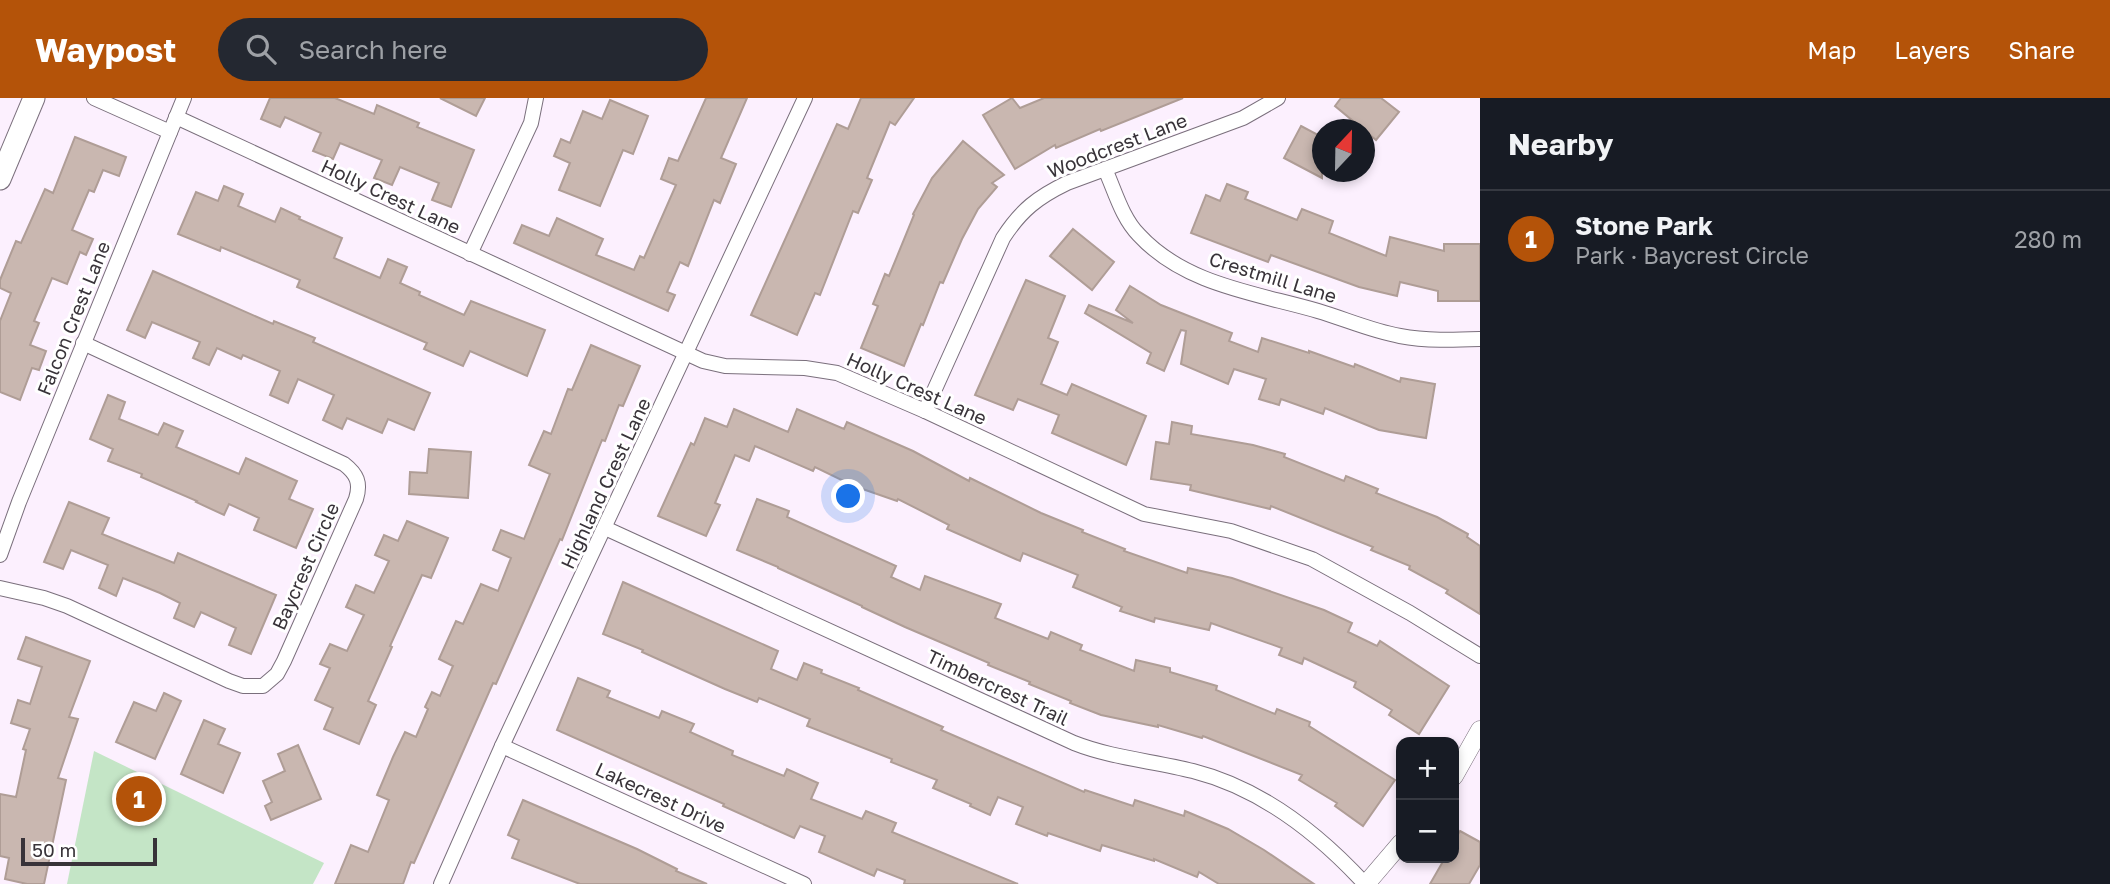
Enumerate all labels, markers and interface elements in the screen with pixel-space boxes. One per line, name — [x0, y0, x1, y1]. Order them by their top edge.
search box — [218, 18, 708, 81]
text: Waypost — [35, 30, 176, 69]
icon: search — [242, 30, 280, 68]
text: Search here — [298, 34, 447, 65]
text: Map — [1807, 35, 1856, 64]
text: Layers — [1894, 35, 1970, 64]
text: Share — [2008, 35, 2075, 64]
street label: Woodcrest Lane — [1044, 108, 1190, 182]
north arrow — [1312, 119, 1375, 182]
text: Nearby — [1508, 126, 1613, 162]
street label: Holly Crest Lane — [318, 154, 464, 238]
text: Stone Park — [1575, 210, 1713, 241]
text: 1 — [1525, 225, 1537, 253]
text: 280 m — [2014, 225, 2082, 253]
street label: Falcon Crest Lane — [32, 238, 114, 398]
text: Park · Baycrest Circle — [1575, 241, 1809, 269]
street label: Crestmill Lane — [1206, 247, 1340, 307]
street label: Holly Crest Lane — [843, 347, 991, 429]
street label: Highland Crest Lane — [555, 394, 655, 572]
your location — [831, 479, 865, 513]
street label: Baycrest Circle — [267, 499, 343, 633]
street label: Timbercrest Trail — [923, 644, 1073, 730]
map controls — [1396, 737, 1459, 863]
button: + — [1396, 737, 1459, 800]
street label: Lakecrest Drive — [592, 757, 730, 837]
pin: 1 — [116, 773, 162, 825]
button: − — [1396, 800, 1459, 863]
scale bar — [21, 835, 158, 867]
text: 50 m — [32, 838, 76, 861]

